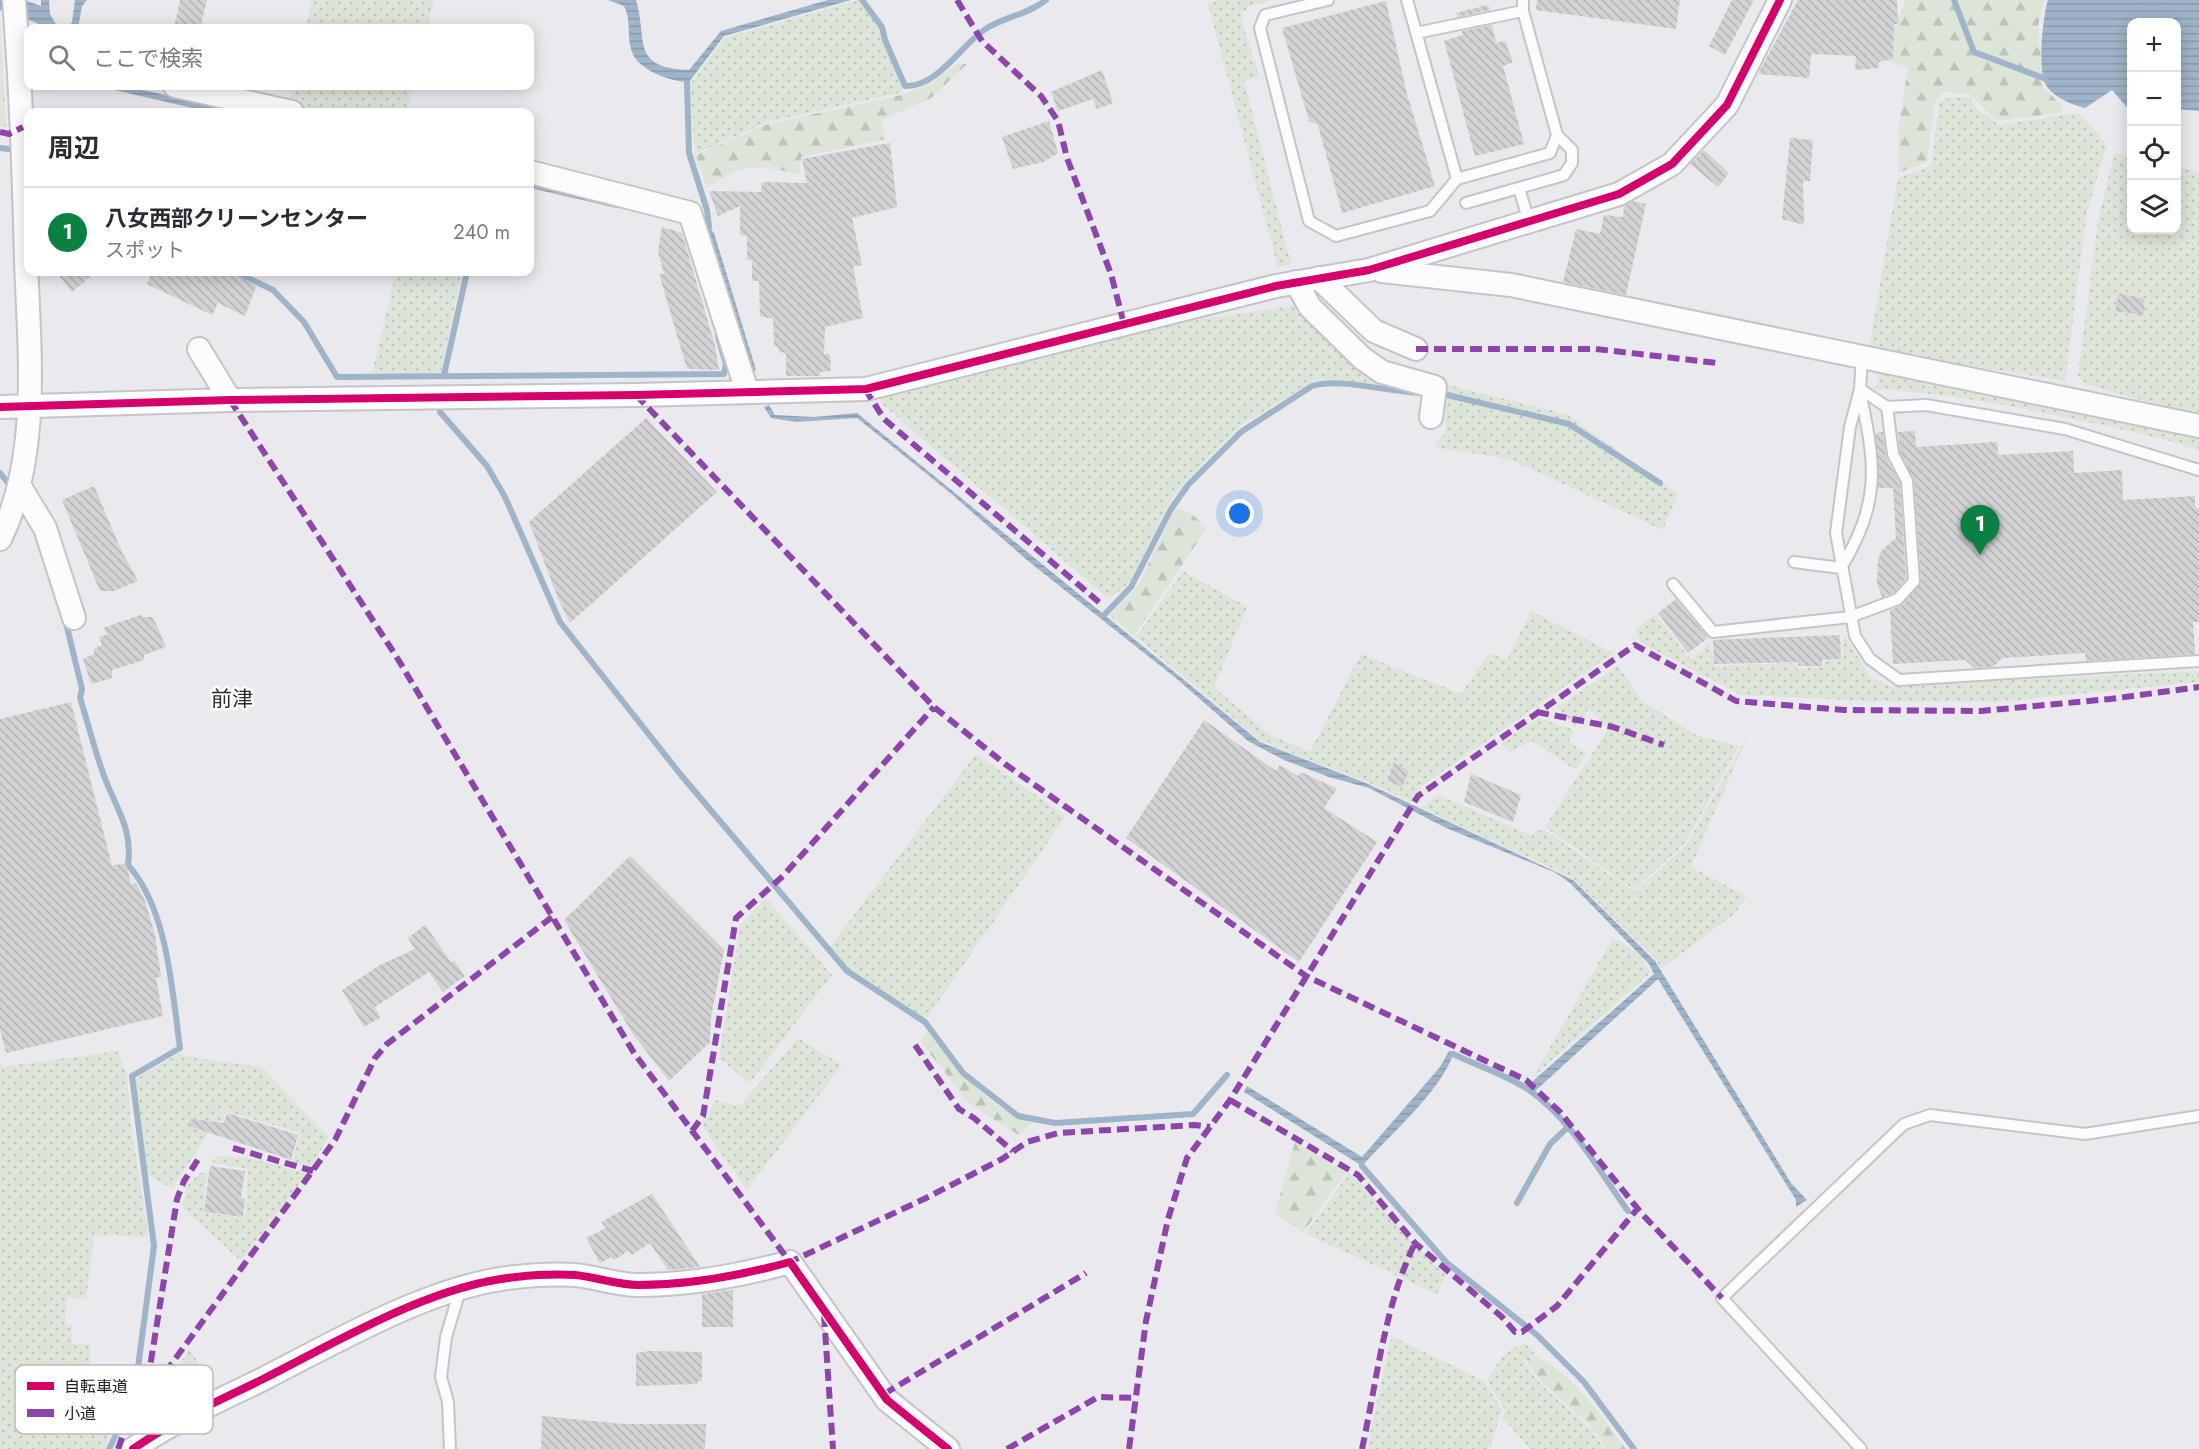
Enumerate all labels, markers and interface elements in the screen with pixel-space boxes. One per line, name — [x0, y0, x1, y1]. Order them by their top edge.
map controls — [2127, 18, 2181, 234]
button: + — [2127, 18, 2181, 72]
search box — [24, 24, 534, 90]
icon: search — [45, 41, 78, 74]
text: ここで検索 — [93, 42, 203, 74]
button: − — [2127, 72, 2181, 126]
button: locate — [2127, 126, 2181, 180]
text: 周辺 — [48, 129, 100, 167]
button: layers — [2127, 180, 2181, 234]
text: 八女西部クリーンセンター — [105, 202, 368, 234]
text: 1 — [62, 218, 73, 247]
text: 240 m — [453, 218, 510, 247]
text: スポット — [105, 236, 185, 265]
your location — [1225, 499, 1254, 528]
pin: 1 — [1960, 506, 2000, 555]
district label: 前津 — [211, 684, 253, 714]
legend — [15, 1365, 213, 1434]
text: 自転車道 — [64, 1375, 128, 1398]
text: 小道 — [64, 1402, 96, 1425]

